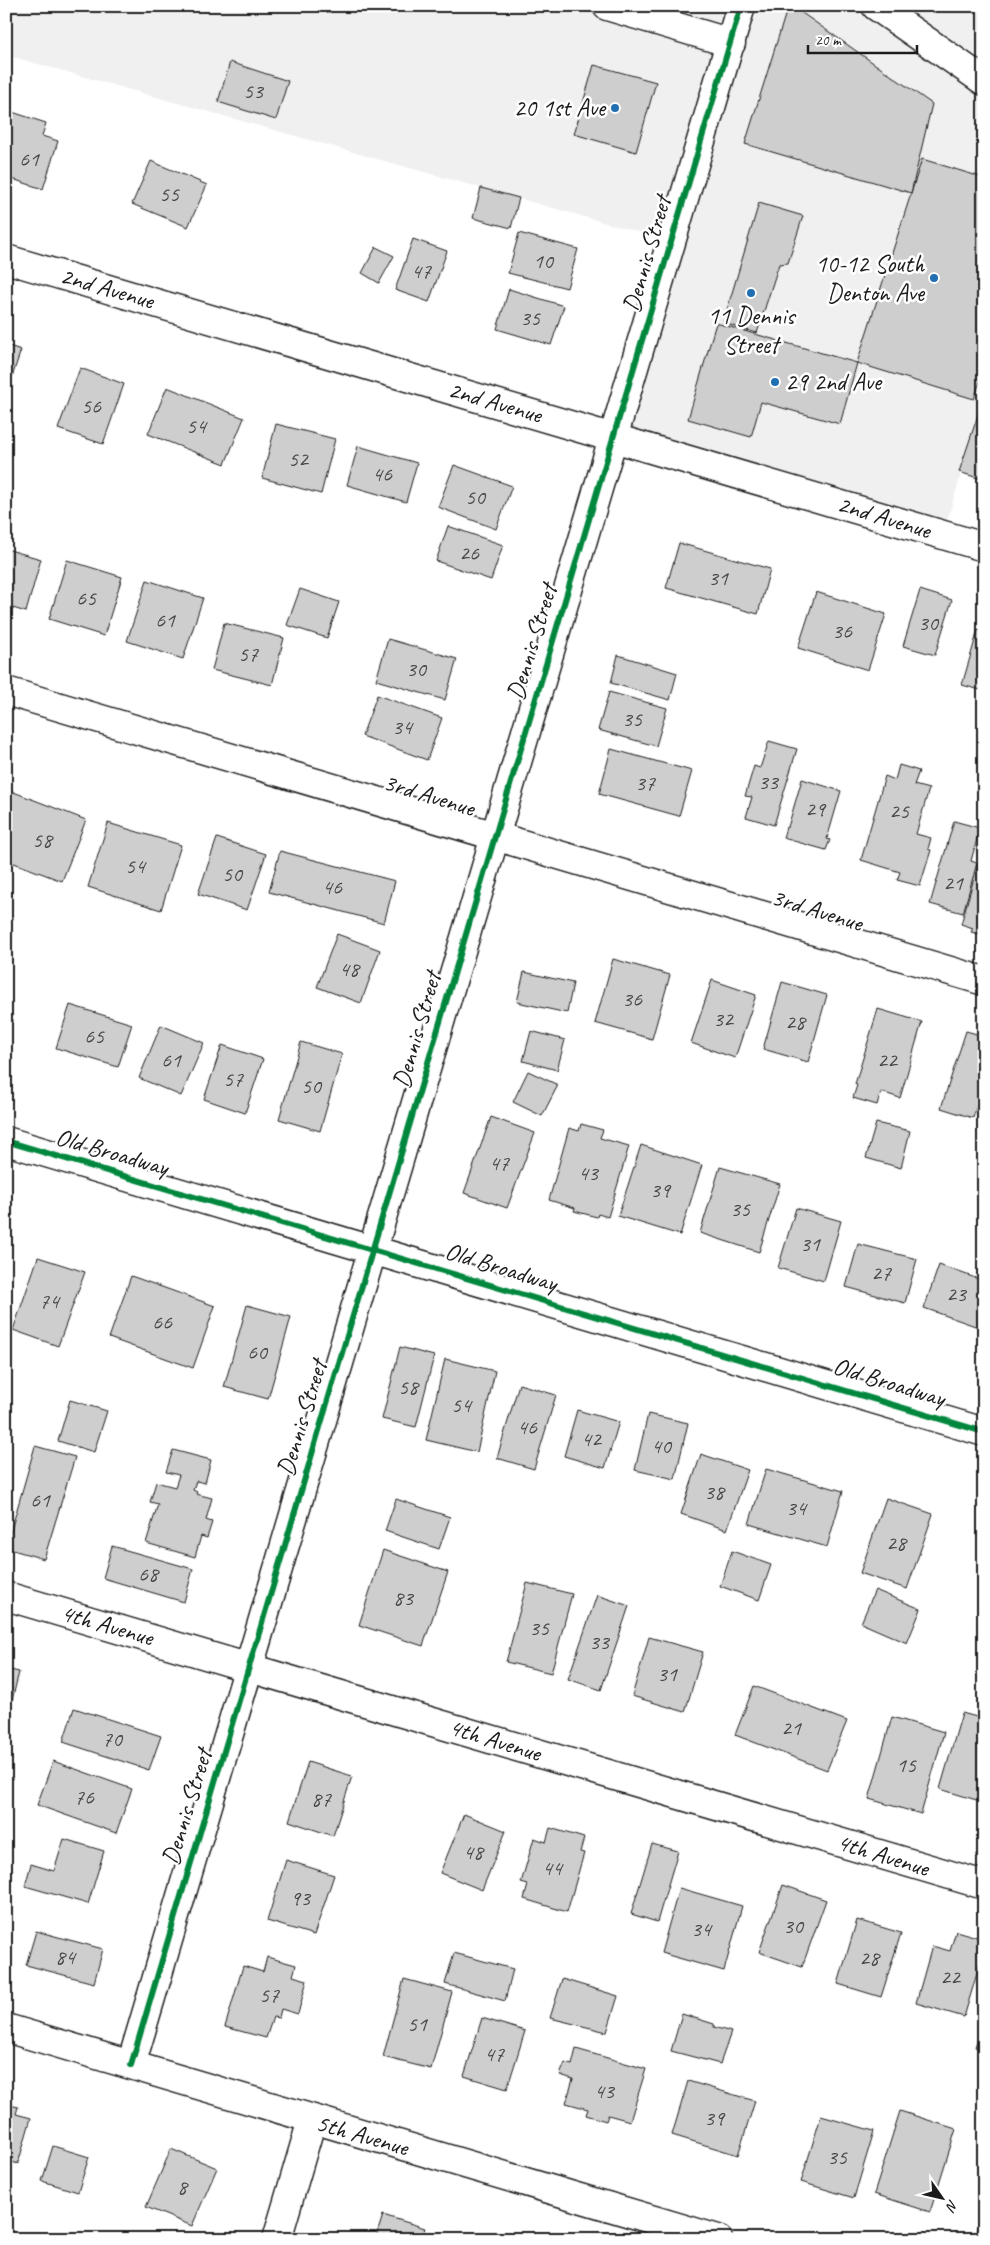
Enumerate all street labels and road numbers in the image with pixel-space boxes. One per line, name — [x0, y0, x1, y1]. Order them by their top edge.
street label: Dennis Street — [615, 189, 680, 316]
street label: 2nd Avenue — [56, 259, 159, 317]
street label: 2nd Avenue — [444, 373, 547, 431]
street label: 2nd Avenue — [833, 488, 936, 547]
street label: Dennis Street — [499, 577, 566, 704]
street label: 3rd Avenue — [380, 766, 480, 825]
street label: 3rd Avenue — [768, 881, 868, 940]
street label: Dennis Street — [385, 965, 450, 1092]
street label: Old Broadway — [52, 1121, 174, 1184]
street label: Old Broadway — [441, 1235, 563, 1300]
street label: Old Broadway — [829, 1350, 951, 1415]
street label: Dennis Street — [269, 1353, 336, 1480]
street label: 4th Avenue — [57, 1597, 159, 1654]
street label: 4th Avenue — [445, 1711, 547, 1770]
street label: Dennis Street — [154, 1742, 221, 1869]
street label: 4th Avenue — [833, 1826, 935, 1885]
street label: 5th Avenue — [312, 2107, 414, 2164]

